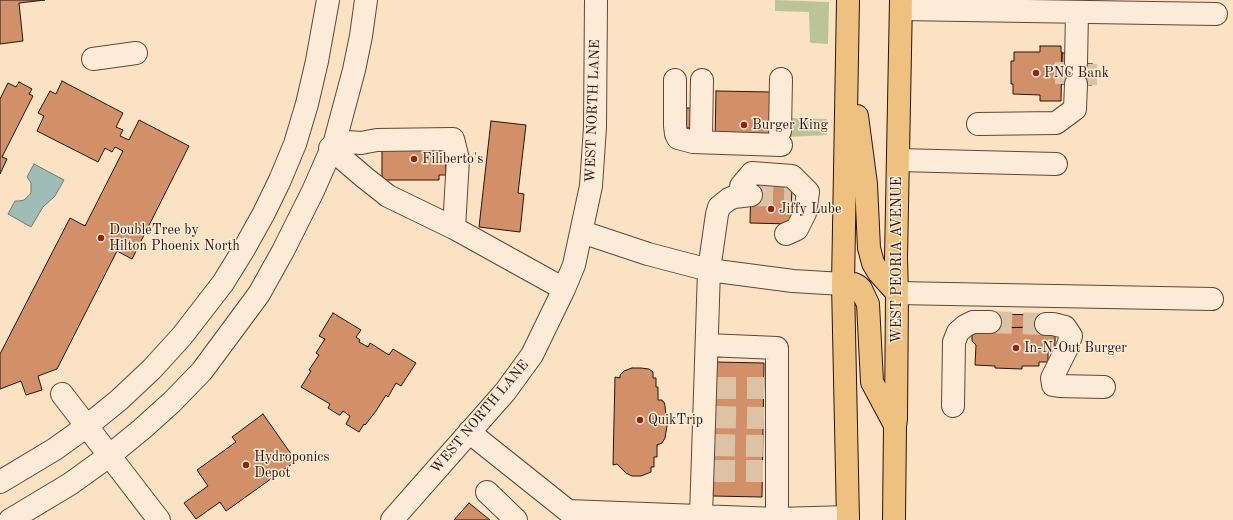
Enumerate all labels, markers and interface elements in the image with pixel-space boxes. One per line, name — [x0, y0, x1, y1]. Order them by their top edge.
street label: WEST NORTH LANE — [582, 39, 604, 183]
place label: PNC Bank — [1044, 65, 1109, 81]
marker: PNC Bank — [1031, 68, 1041, 78]
place label: Burger King — [752, 117, 828, 133]
marker: Burger King — [739, 120, 749, 130]
place label: Filiberto's — [422, 151, 483, 167]
marker: Filiberto's — [409, 154, 419, 164]
street label: WEST PEORIA AVENUE — [889, 177, 905, 343]
place label: Jiffy Lube — [779, 201, 841, 217]
marker: Jiffy Lube — [766, 204, 776, 214]
place label: DoubleTree by Hilton Phoenix North — [109, 222, 240, 254]
marker: DoubleTree by Hilton Phoenix North — [96, 233, 106, 243]
place label: In-N-Out Burger — [1024, 340, 1127, 356]
marker: In-N-Out Burger — [1011, 343, 1021, 353]
street label: WEST NORTH LANE — [428, 357, 532, 477]
place label: QuikTrip — [648, 412, 703, 428]
marker: QuikTrip — [635, 415, 645, 425]
place label: Hydroponics Depot — [254, 449, 329, 482]
marker: Hydroponics Depot — [241, 460, 251, 470]

